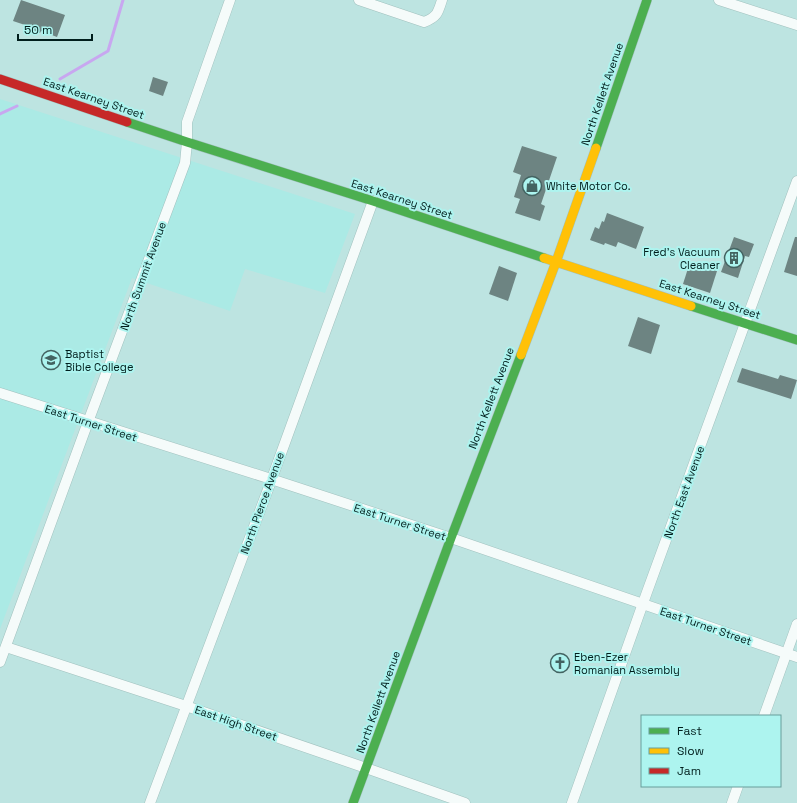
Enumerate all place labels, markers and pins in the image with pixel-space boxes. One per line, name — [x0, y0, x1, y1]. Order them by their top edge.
shop icon: White Motor Co. — [521, 175, 543, 197]
place label: White Motor Co. — [546, 179, 631, 193]
place label: Fred's Vacuum Cleaner — [643, 245, 720, 272]
building icon: Fred's Vacuum Cleaner — [723, 247, 745, 269]
place label: Baptist Bible College — [65, 347, 133, 374]
school or university icon: Baptist Bible College — [40, 349, 62, 371]
place label: Eben-Ezer Romanian Assembly — [574, 650, 680, 677]
church icon: Eben-Ezer Romanian Assembly — [549, 652, 571, 674]

